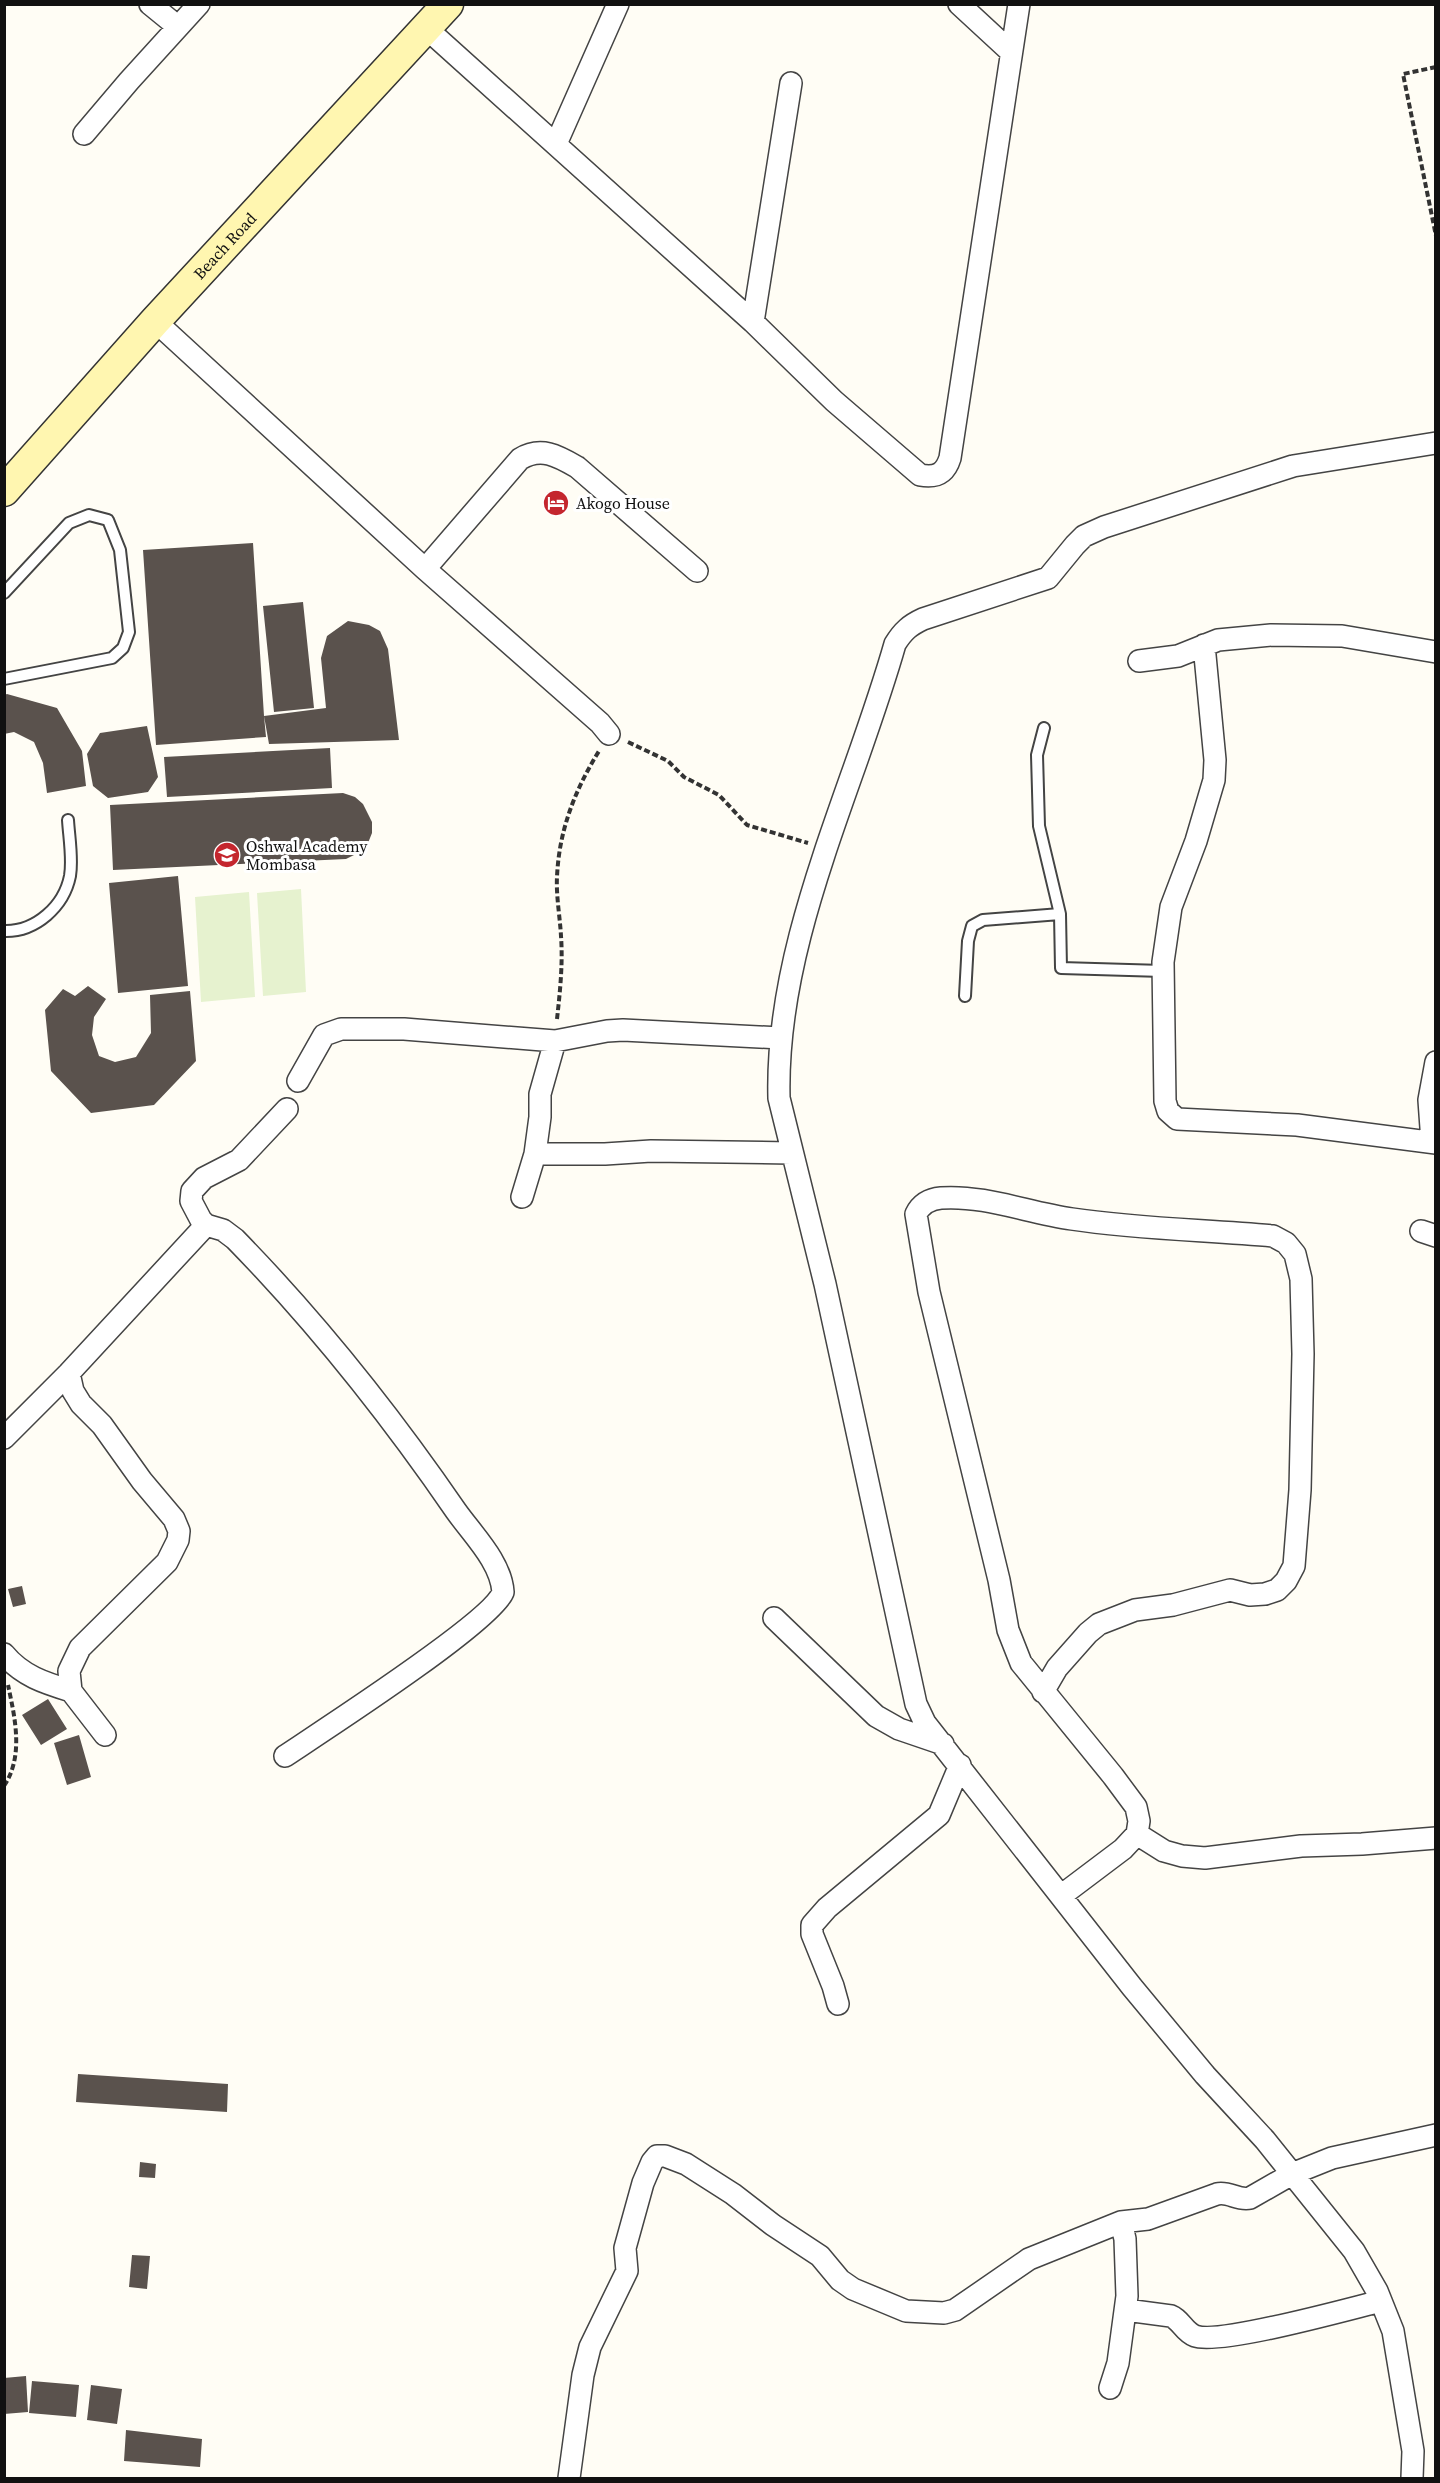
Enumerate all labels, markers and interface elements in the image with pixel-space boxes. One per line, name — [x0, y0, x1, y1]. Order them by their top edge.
street label: Beach Road — [188, 207, 261, 284]
hotel icon: Akogo House — [541, 488, 571, 518]
place label: Akogo House — [576, 492, 670, 514]
place label: Oshwal Academy Mombasa — [246, 835, 368, 875]
school or university icon: Oshwal Academy Mombasa — [212, 840, 242, 870]

